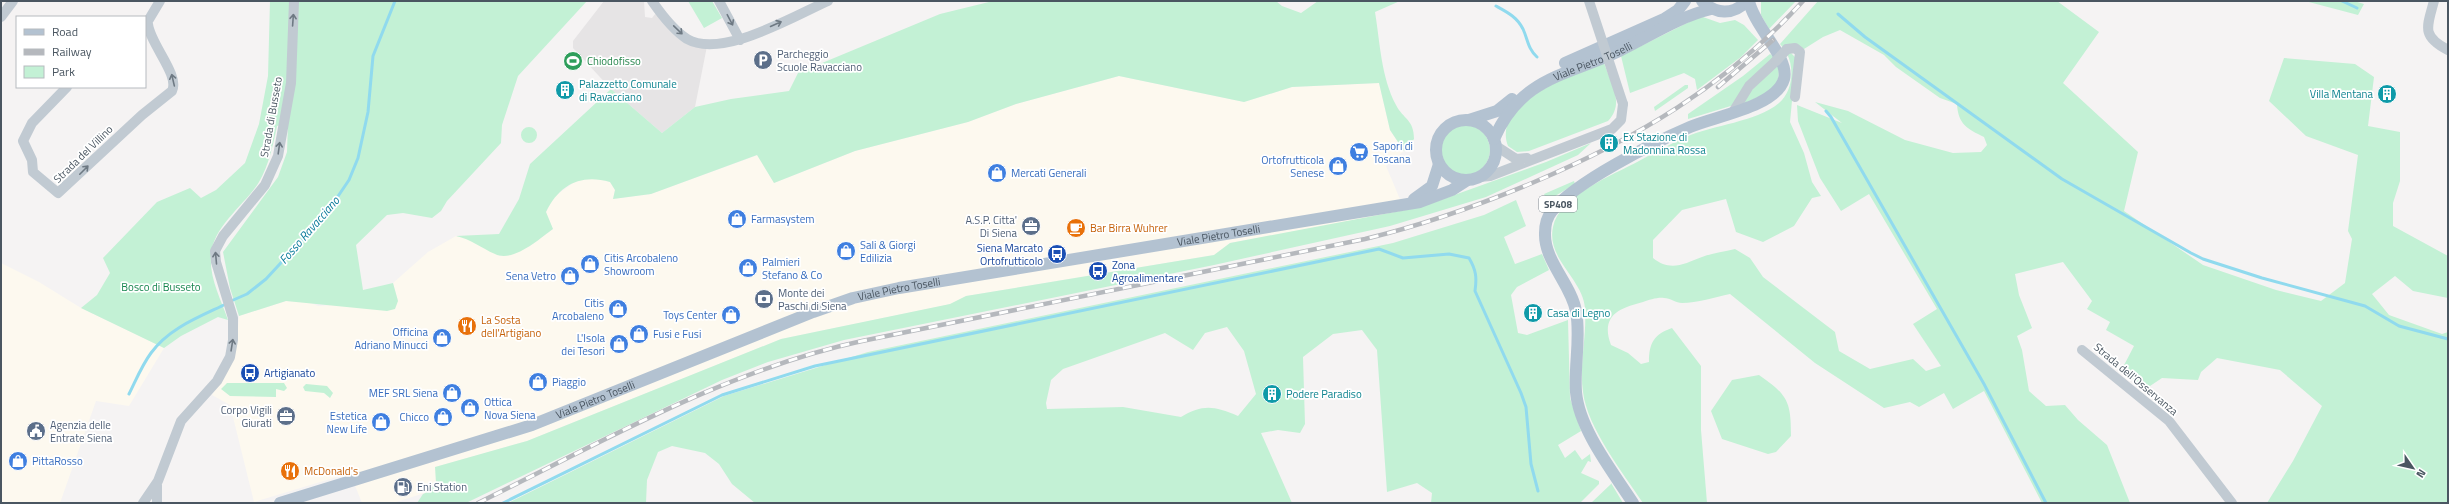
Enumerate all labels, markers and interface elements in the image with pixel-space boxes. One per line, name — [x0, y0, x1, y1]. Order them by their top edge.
one-way arrow — [289, 14, 296, 27]
one-way arrow — [726, 14, 734, 26]
legend — [16, 16, 146, 88]
one-way arrow — [770, 20, 782, 27]
text: Road — [52, 22, 78, 41]
one-way arrow — [673, 25, 683, 35]
street label: Viale Pietro Toselli — [1551, 38, 1635, 85]
text: Railway — [52, 42, 92, 61]
place label: Parcheggio Scuole Ravacciano — [777, 46, 862, 75]
parking icon: Parcheggio Scuole Ravacciano — [752, 49, 774, 71]
sports icon: Chiodofisso — [562, 50, 584, 72]
place label: Chiodofisso — [587, 53, 641, 69]
text: Park — [52, 62, 75, 81]
one-way arrow — [168, 74, 176, 87]
street label: Strada di Busseto — [256, 75, 286, 159]
place label: Palazzetto Comunale di Ravacciano — [579, 76, 677, 105]
building icon: Palazzetto Comunale di Ravacciano — [554, 79, 576, 101]
building icon: Villa Mentana — [2376, 83, 2398, 105]
place label: Villa Mentana — [2310, 86, 2373, 102]
street label: Strada del Villino — [50, 121, 116, 187]
place label: Ex Stazione di Madonnina Rossa — [1623, 129, 1706, 158]
building icon: Ex Stazione di Madonnina Rossa — [1598, 132, 1620, 154]
place label: Sapori di Toscana — [1373, 138, 1413, 167]
supermarket icon: Sapori di Toscana — [1348, 141, 1370, 163]
one-way arrow — [275, 142, 283, 155]
place label: Ortofrutticola Senese — [1261, 152, 1324, 181]
shop icon: Ortofrutticola Senese — [1327, 155, 1349, 177]
shop icon: Mercati Generali — [986, 162, 1008, 184]
one-way arrow — [79, 165, 89, 175]
place label: Mercati Generali — [1011, 165, 1087, 181]
water label: Fosso Ravacciano — [274, 191, 345, 268]
road number: SP408 — [1539, 196, 1577, 212]
shop icon: Farmasystem — [726, 208, 748, 230]
place label: Farmasystem — [751, 211, 814, 227]
place label: A.S.P. Citta' Di Siena — [965, 212, 1017, 241]
office icon: A.S.P. Citta' Di Siena — [1020, 215, 1042, 237]
cafe icon: Bar Birra Wuhrer — [1065, 217, 1087, 239]
place label: Bar Birra Wuhrer — [1090, 220, 1168, 236]
street label: Viale Pietro Toselli — [1176, 221, 1261, 250]
place label: Sali & Giorgi Edilizia — [860, 237, 916, 266]
shop icon: Sali & Giorgi Edilizia — [835, 240, 857, 262]
place label: Siena Marcato Ortofrutticolo — [977, 240, 1043, 269]
bus stop icon: Siena Marcato Ortofrutticolo — [1046, 243, 1068, 265]
place label: Citis Arcobaleno Showroom — [604, 250, 678, 279]
one-way arrow — [212, 252, 220, 265]
shop icon: Citis Arcobaleno Showroom — [579, 253, 601, 275]
place label: Palmieri Stefano & Co — [762, 254, 822, 283]
shop icon: Palmieri Stefano & Co — [737, 257, 759, 279]
place label: Zona Agroalimentare — [1112, 257, 1184, 286]
bus stop icon: Zona Agroalimentare — [1087, 260, 1109, 282]
shop icon: Sena Vetro — [559, 265, 581, 287]
place label: Sena Vetro — [506, 268, 556, 284]
street label: Viale Pietro Toselli — [856, 273, 942, 305]
park label: Bosco di Busseto — [121, 279, 201, 295]
place label: Monte dei Paschi di Siena — [778, 285, 847, 314]
bank icon: Monte dei Paschi di Siena — [753, 288, 775, 310]
place label: Citis Arcobaleno — [552, 295, 604, 324]
shop icon: Citis Arcobaleno — [607, 298, 629, 320]
building icon: Casa di Legno — [1522, 302, 1544, 324]
shop icon: Toys Center — [720, 304, 742, 326]
place label: Casa di Legno — [1547, 305, 1611, 321]
place label: Toys Center — [663, 307, 717, 323]
place label: La Sosta dell'Artigiano — [481, 312, 541, 341]
restaurant icon: La Sosta dell'Artigiano — [456, 315, 478, 337]
shop icon: Fusi e Fusi — [628, 323, 650, 345]
place label: Officina Adriano Minucci — [354, 324, 428, 353]
place label: Fusi e Fusi — [653, 326, 701, 342]
shop icon: Officina Adriano Minucci — [431, 327, 453, 349]
place label: L'Isola dei Tesori — [561, 330, 605, 359]
shop icon: L'Isola dei Tesori — [608, 333, 630, 355]
one-way arrow — [228, 339, 236, 352]
street label: Strada dell'Osservanza — [2090, 339, 2182, 419]
bus stop icon: Artigianato — [239, 362, 261, 384]
place label: Artigianato — [264, 365, 315, 381]
shop icon: Piaggio — [527, 371, 549, 393]
place label: Piaggio — [552, 374, 586, 390]
street label: Viale Pietro Toselli — [553, 376, 637, 423]
shop icon: MEF SRL Siena — [441, 382, 463, 404]
building icon: Podere Paradiso — [1261, 383, 1283, 405]
place label: MEF SRL Siena — [369, 385, 438, 401]
place label: Podere Paradiso — [1286, 386, 1362, 402]
place label: Ottica Nova Siena — [484, 394, 536, 423]
shop icon: Ottica Nova Siena — [459, 397, 481, 419]
place label: Corpo Vigili Giurati — [221, 402, 272, 431]
office icon: Corpo Vigili Giurati — [275, 405, 297, 427]
shop icon: Chicco — [432, 406, 454, 428]
place label: Estetica New Life — [327, 408, 367, 437]
place label: Chicco — [399, 409, 429, 425]
shop icon: Estetica New Life — [370, 411, 392, 433]
place label: Agenzia delle Entrate Siena — [50, 417, 113, 446]
public building icon: Agenzia delle Entrate Siena — [25, 420, 47, 442]
north arrow — [2393, 448, 2433, 488]
shop icon: PittaRosso — [7, 450, 29, 472]
place label: PittaRosso — [32, 453, 83, 469]
restaurant icon: McDonald's — [279, 460, 301, 482]
place label: McDonald's — [304, 463, 358, 479]
text: N — [2413, 466, 2430, 481]
fuel station icon: Eni Station — [392, 476, 414, 498]
place label: Eni Station — [417, 479, 467, 495]

